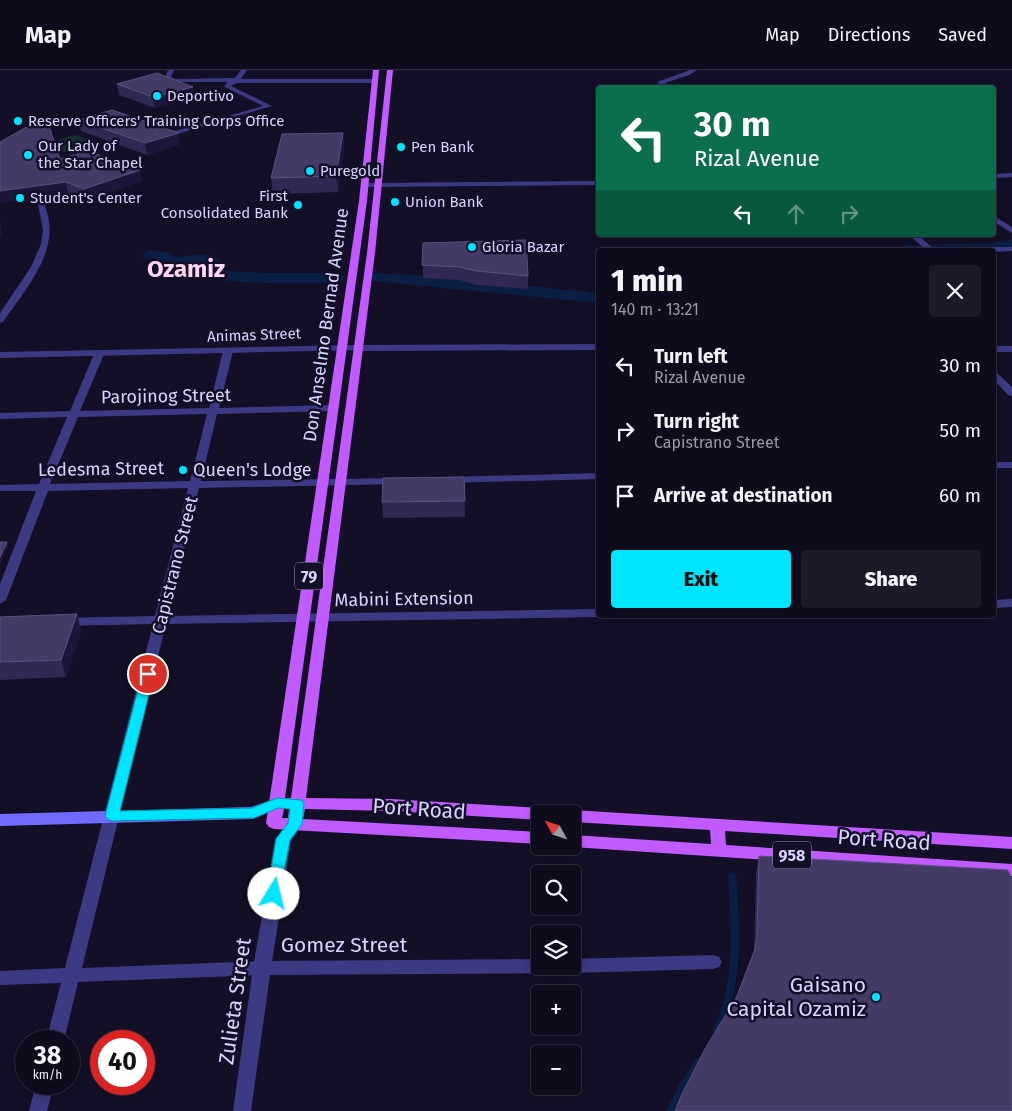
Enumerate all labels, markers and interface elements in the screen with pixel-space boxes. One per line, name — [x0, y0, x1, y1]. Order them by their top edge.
text: Map — [25, 21, 71, 49]
text: Map — [765, 24, 800, 46]
text: Directions — [828, 24, 910, 46]
text: Saved — [938, 24, 987, 46]
place label: Deportivo — [167, 87, 234, 105]
marker: Deportivo — [151, 90, 163, 102]
text: 30 m — [694, 103, 771, 145]
icon: left — [611, 105, 676, 170]
place label: Reserve Officers' Training Corps Office — [28, 112, 284, 130]
marker: Reserve Officers' Training Corps Office — [12, 115, 24, 127]
place label: Our Lady of the Star Chapel — [38, 137, 143, 172]
place label: Pen Bank — [411, 138, 474, 156]
marker: Pen Bank — [395, 141, 407, 153]
text: Rizal Avenue — [694, 145, 820, 172]
marker: Our Lady of the Star Chapel — [22, 149, 34, 161]
place label: Puregold — [320, 162, 380, 180]
marker: Puregold — [304, 165, 316, 177]
place label: First Consolidated Bank — [161, 187, 289, 222]
place label: Student's Center — [30, 189, 142, 207]
marker: Student's Center — [14, 192, 26, 204]
place label: Union Bank — [405, 193, 484, 211]
marker: Union Bank — [389, 196, 401, 208]
marker: First Consolidated Bank — [292, 199, 304, 211]
icon: left — [729, 200, 757, 228]
icon: ahead — [782, 200, 810, 228]
icon: right — [835, 200, 863, 228]
street label: Don Anselmo Bernad Avenue — [299, 207, 353, 443]
place label: Gloria Bazar — [482, 238, 564, 256]
marker: Gloria Bazar — [466, 241, 478, 253]
district label: Ozamiz — [147, 255, 225, 283]
text: 1 min — [611, 263, 683, 299]
button: close — [929, 265, 981, 317]
text: 140 m · 13:21 — [611, 300, 699, 319]
street label: Animas Street — [207, 324, 302, 346]
text: Turn left — [654, 345, 728, 368]
icon: left — [611, 352, 639, 380]
text: 30 m — [940, 354, 981, 377]
text: Rizal Avenue — [654, 368, 746, 387]
street label: Parojinog Street — [101, 384, 232, 408]
text: Turn right — [654, 410, 739, 433]
icon: right — [611, 417, 639, 445]
text: 50 m — [940, 419, 981, 442]
text: Capistrano Street — [654, 433, 779, 452]
street label: Ledesma Street — [38, 457, 165, 481]
place label: Queen's Lodge — [193, 459, 312, 481]
marker: Queen's Lodge — [177, 464, 189, 476]
icon: arrive — [611, 482, 639, 510]
text: Arrive at destination — [654, 484, 833, 507]
text: 60 m — [939, 484, 981, 507]
street label: Capistrano Street — [147, 493, 203, 636]
button: Exit — [611, 550, 791, 608]
button: Share — [801, 550, 981, 608]
road number: 79 — [295, 562, 323, 590]
street label: Mabini Extension — [334, 587, 474, 611]
pin — [127, 653, 169, 695]
icon: arrive — [134, 660, 162, 688]
street label: Port Road — [371, 793, 467, 825]
north arrow — [531, 805, 581, 855]
map controls — [531, 805, 581, 1095]
street label: Port Road — [836, 824, 932, 856]
road number: 958 — [773, 842, 811, 868]
button: search — [531, 865, 581, 915]
position arrow — [247, 867, 299, 919]
button: layers — [531, 925, 581, 975]
street label: Gomez Street — [281, 932, 408, 958]
street label: Zulieta Street — [213, 936, 257, 1066]
place label: Gaisano Capital Ozamiz — [727, 972, 866, 1022]
button: + — [531, 985, 581, 1035]
marker: Gaisano Capital Ozamiz — [870, 991, 882, 1003]
speed limit sign: 40 — [90, 1030, 155, 1095]
text: 38 — [34, 1041, 61, 1071]
button: − — [531, 1045, 581, 1095]
text: km/h — [33, 1068, 62, 1082]

